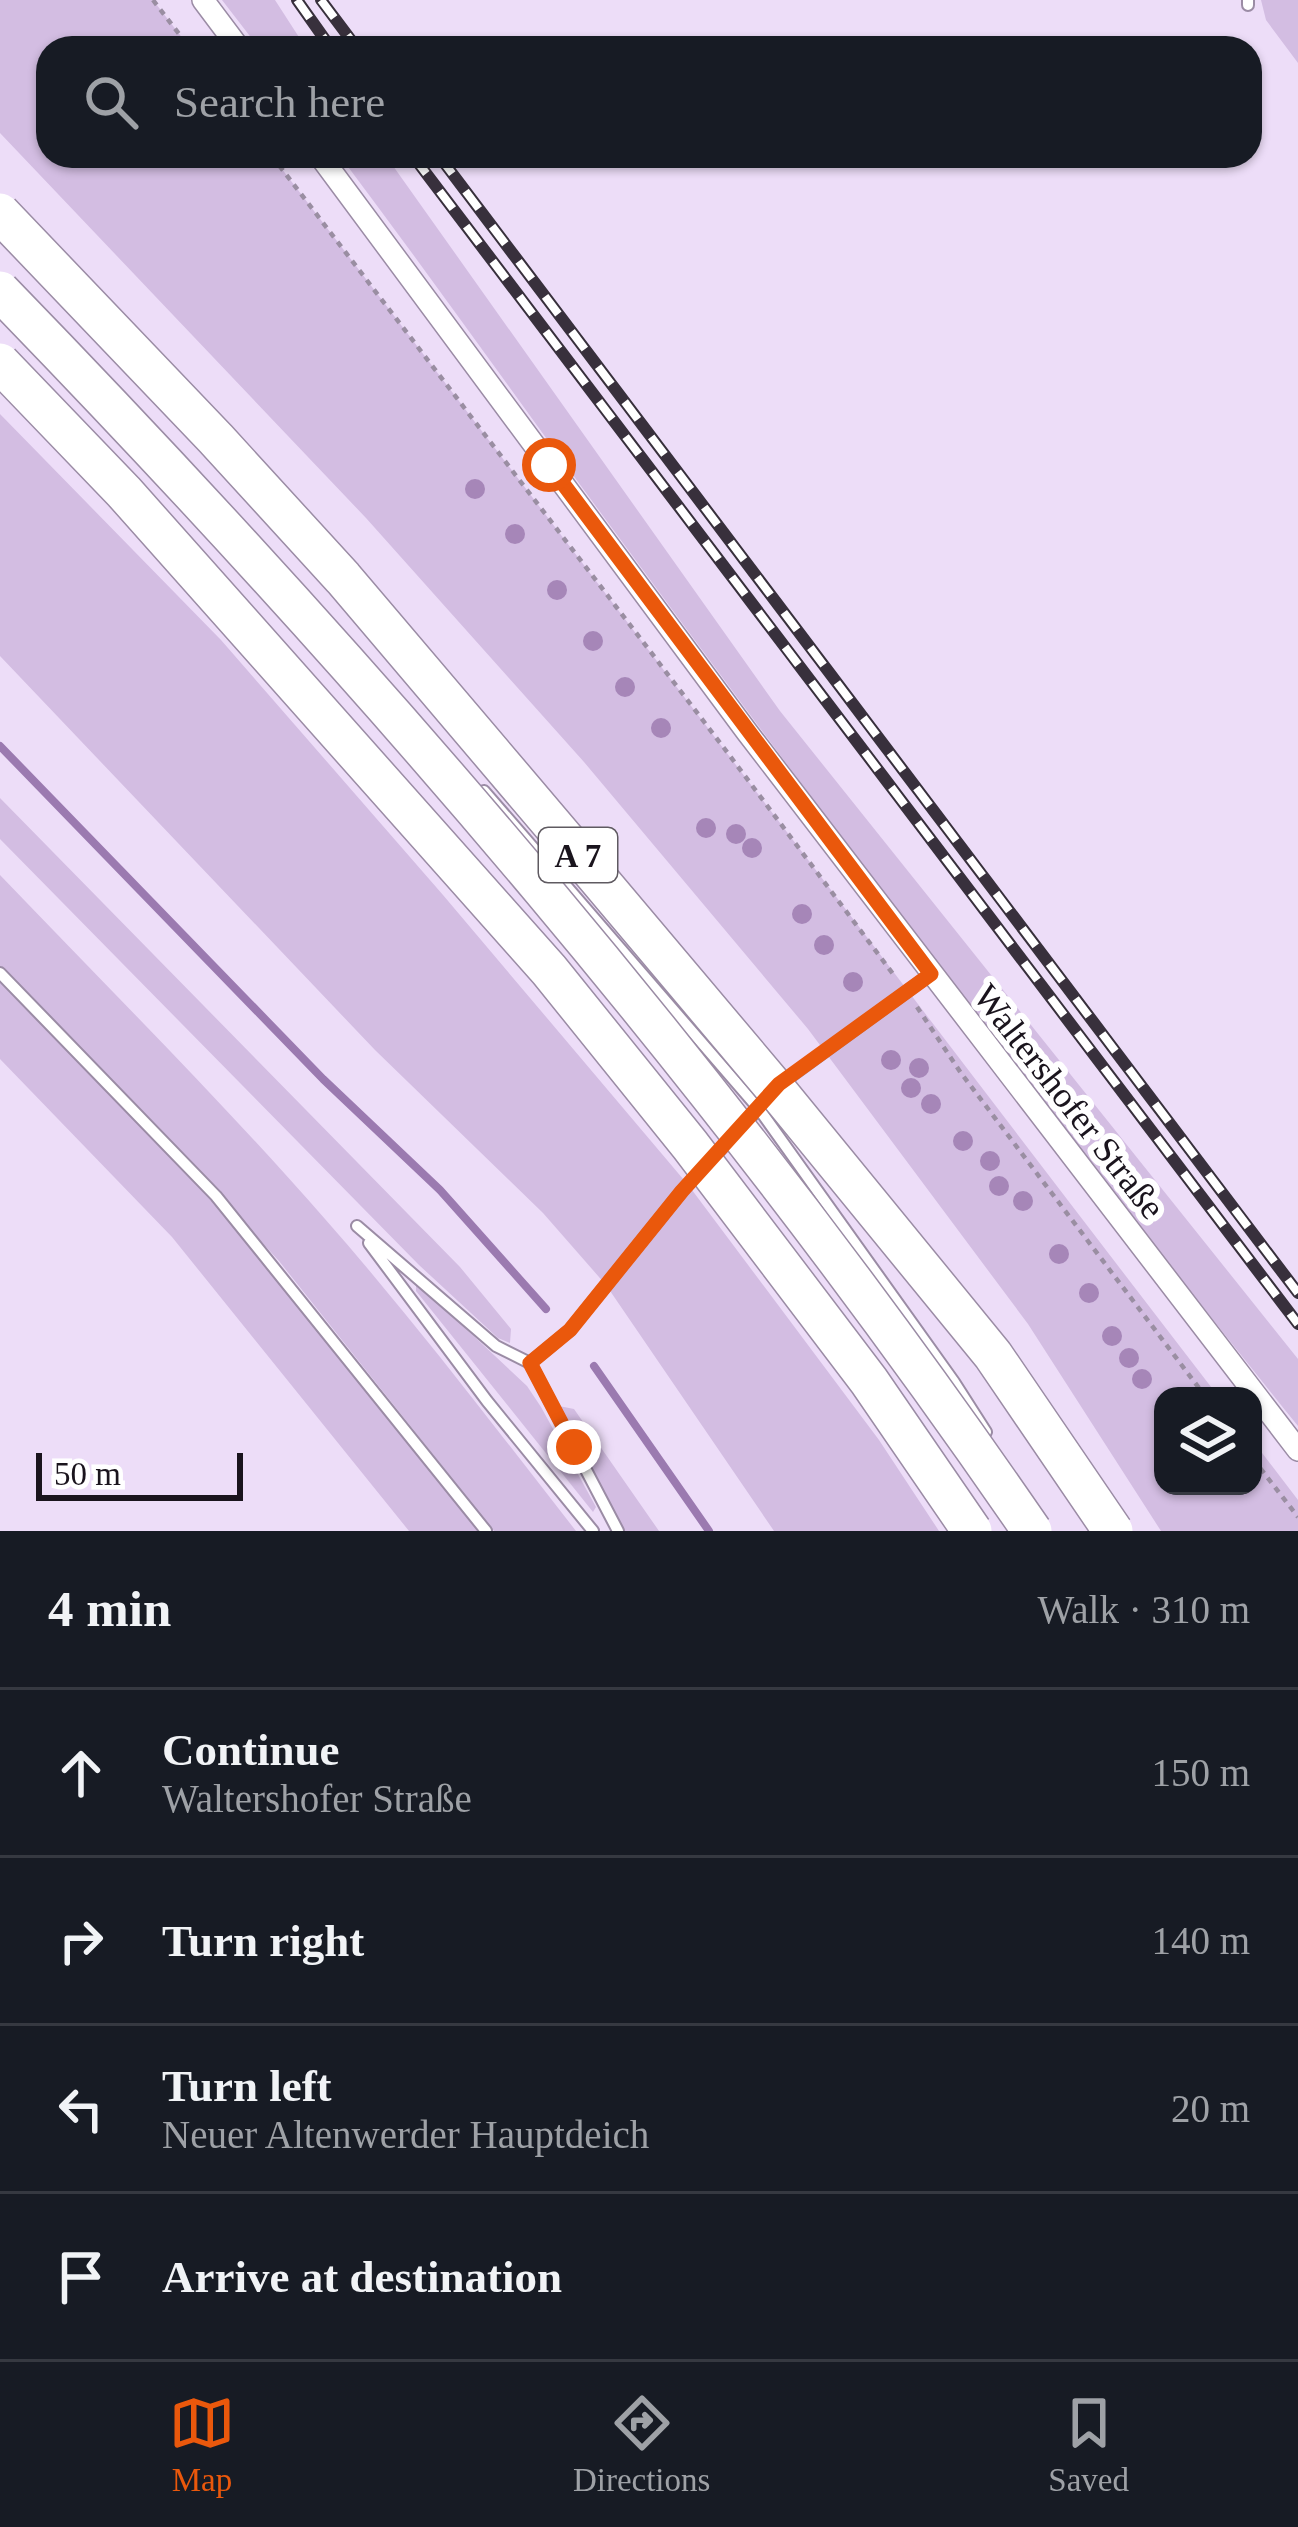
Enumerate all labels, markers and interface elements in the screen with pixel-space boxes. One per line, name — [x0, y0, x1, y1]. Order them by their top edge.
search box — [36, 36, 1262, 168]
icon: search — [78, 69, 144, 135]
text: Search here — [174, 77, 385, 127]
route start — [522, 438, 576, 492]
road number: A 7 — [539, 828, 617, 882]
street label: Waltershofer Straße — [965, 977, 1173, 1227]
map controls — [1154, 1387, 1262, 1495]
button: layers — [1154, 1387, 1262, 1495]
route end — [547, 1420, 601, 1474]
scale bar — [36, 1447, 243, 1500]
text: 50 m — [54, 1456, 121, 1492]
text: 4 min — [48, 1581, 171, 1637]
text: Walk · 310 m — [1038, 1588, 1250, 1631]
text: Continue — [162, 1725, 340, 1775]
icon: ahead — [48, 1740, 114, 1806]
text: 150 m — [1151, 1751, 1250, 1794]
text: Waltershofer Straße — [162, 1777, 472, 1820]
icon: right — [48, 1908, 114, 1974]
text: Turn right — [162, 1916, 364, 1966]
text: 140 m — [1151, 1919, 1250, 1962]
text: Turn left — [162, 2061, 332, 2111]
icon: left — [48, 2076, 114, 2142]
text: 20 m — [1171, 2087, 1250, 2130]
text: Neuer Altenwerder Hauptdeich — [162, 2113, 649, 2156]
icon: arrive — [48, 2244, 114, 2310]
text: Arrive at destination — [162, 2252, 562, 2302]
tab: Map — [169, 2390, 235, 2499]
tab: Directions — [573, 2390, 710, 2499]
tab: Saved — [1048, 2390, 1129, 2499]

